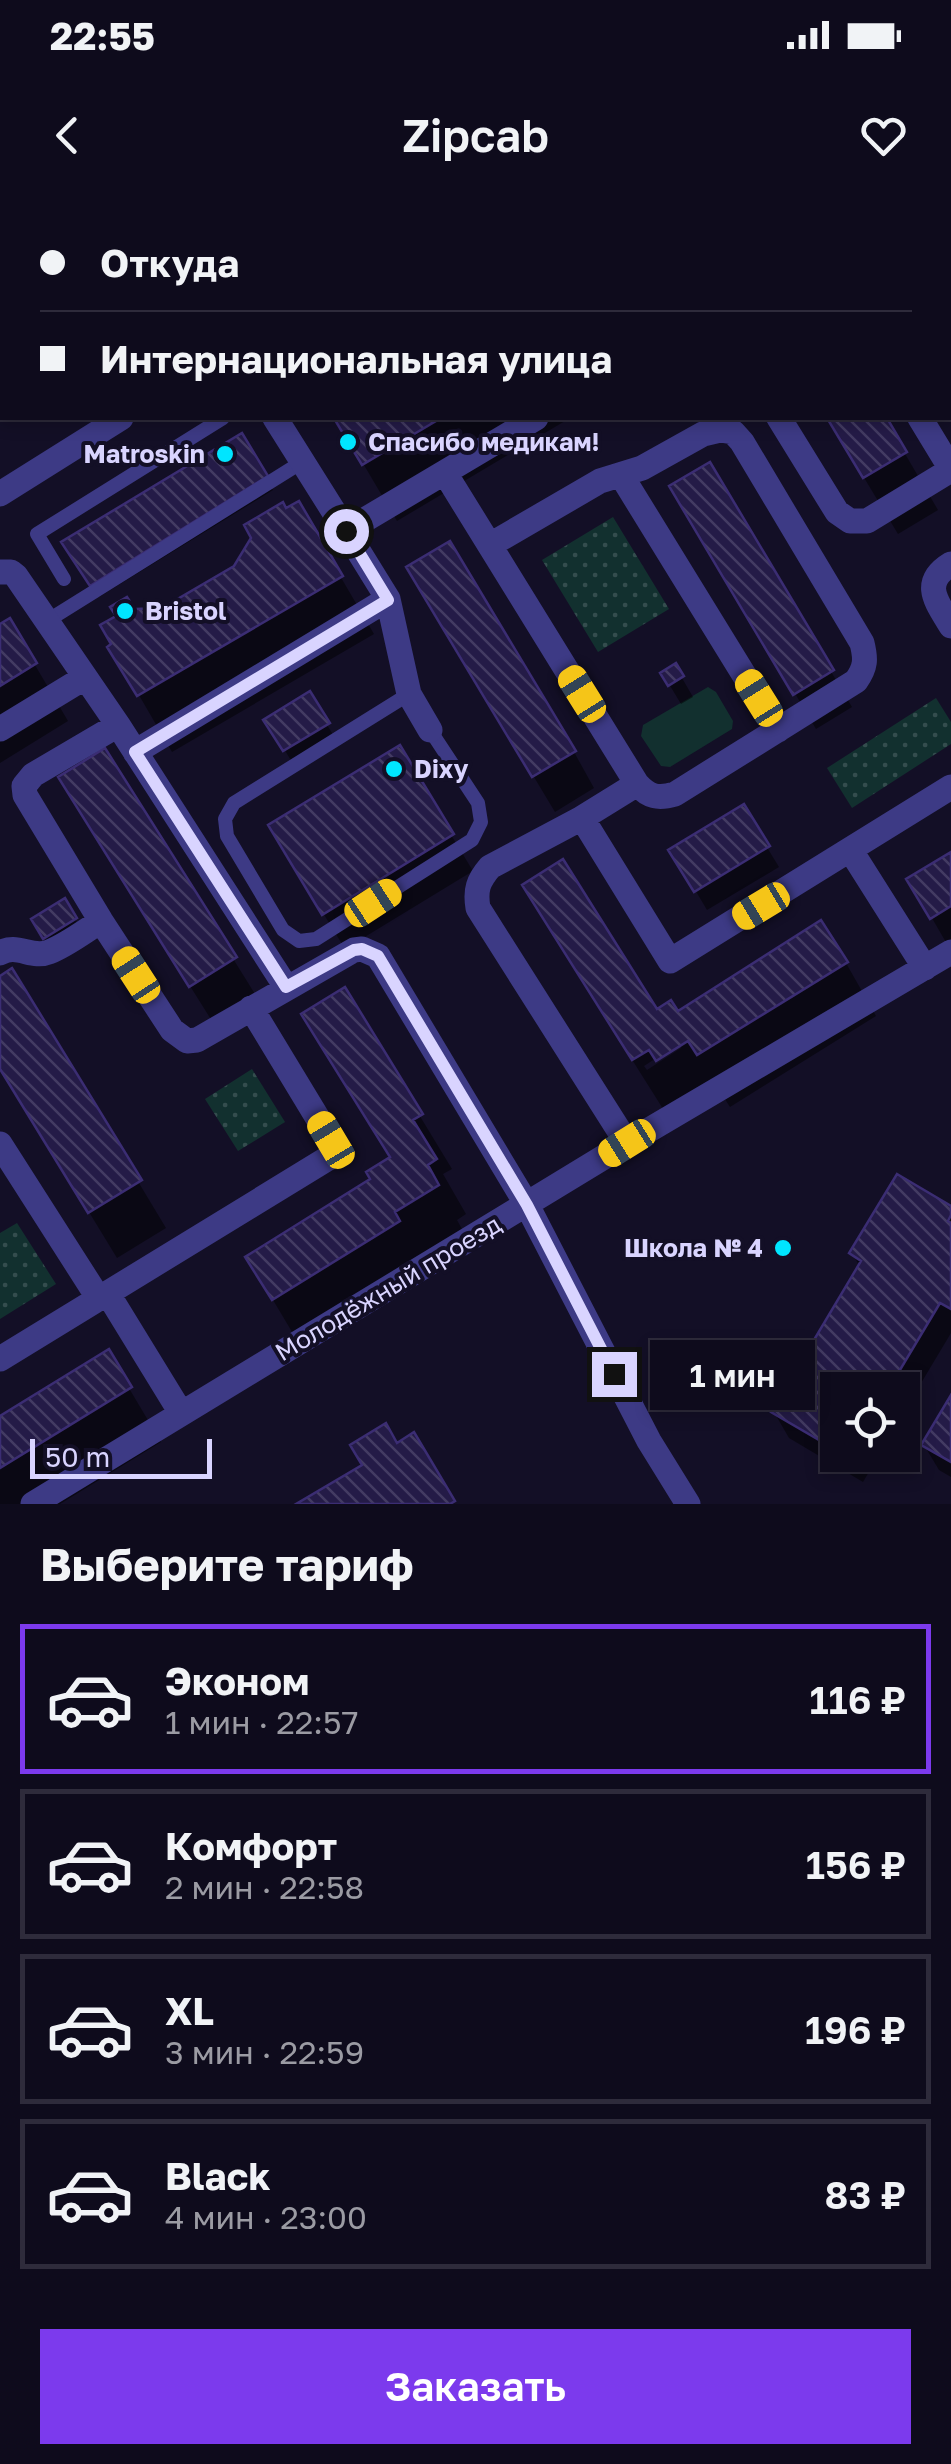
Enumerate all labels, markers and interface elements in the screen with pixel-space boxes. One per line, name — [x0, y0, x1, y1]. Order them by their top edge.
text: 22:55 — [50, 13, 155, 58]
icon: back — [40, 108, 95, 163]
text: Zipcab — [402, 108, 549, 162]
icon: heart — [856, 108, 911, 163]
text: Откуда — [100, 240, 239, 285]
text: Интернациональная улица — [100, 336, 612, 381]
place label: Спасибо медикам! — [368, 426, 600, 457]
marker: Спасибо медикам! — [337, 431, 359, 453]
place label: Matroskin — [83, 438, 205, 469]
marker: Matroskin — [214, 443, 236, 465]
route start — [324, 509, 369, 554]
place label: Bristol — [145, 595, 226, 626]
marker: Bristol — [114, 600, 136, 622]
car — [553, 661, 611, 727]
car — [730, 665, 788, 731]
place label: Dixy — [414, 753, 468, 784]
marker: Dixy — [383, 758, 405, 780]
car — [340, 874, 406, 932]
car — [728, 878, 794, 934]
car — [107, 942, 165, 1008]
car — [303, 1107, 359, 1173]
car — [594, 1114, 660, 1172]
street label: Молодёжный проезд — [269, 1208, 506, 1367]
place label: Школа № 4 — [624, 1232, 763, 1263]
marker: Школа № 4 — [772, 1237, 794, 1259]
callout: 1 мин — [649, 1339, 814, 1409]
route end — [592, 1352, 637, 1397]
text: 1 мин — [689, 1356, 776, 1394]
map controls — [820, 1372, 920, 1472]
button: locate — [820, 1372, 920, 1472]
scale bar — [30, 1434, 212, 1478]
text: 50 m — [45, 1440, 110, 1473]
text: Выберите тариф — [40, 1537, 414, 1591]
icon: car — [45, 1654, 135, 1744]
text: Эконом — [165, 1658, 309, 1703]
text: 116 ₽ — [809, 1677, 906, 1722]
text: 1 мин · 22:57 — [165, 1703, 358, 1741]
icon: car — [45, 1819, 135, 1909]
text: Комфорт — [165, 1823, 337, 1868]
text: 156 ₽ — [806, 1842, 906, 1887]
text: 2 мин · 22:58 — [165, 1868, 364, 1906]
icon: car — [45, 1984, 135, 2074]
text: XL — [165, 1988, 214, 2033]
text: 196 ₽ — [805, 2007, 906, 2052]
text: 3 мин · 22:59 — [165, 2033, 364, 2071]
icon: car — [45, 2149, 135, 2239]
text: Black — [165, 2153, 270, 2198]
text: 83 ₽ — [825, 2172, 906, 2217]
text: 4 мин · 23:00 — [165, 2198, 367, 2236]
button: Заказать — [40, 2329, 911, 2444]

